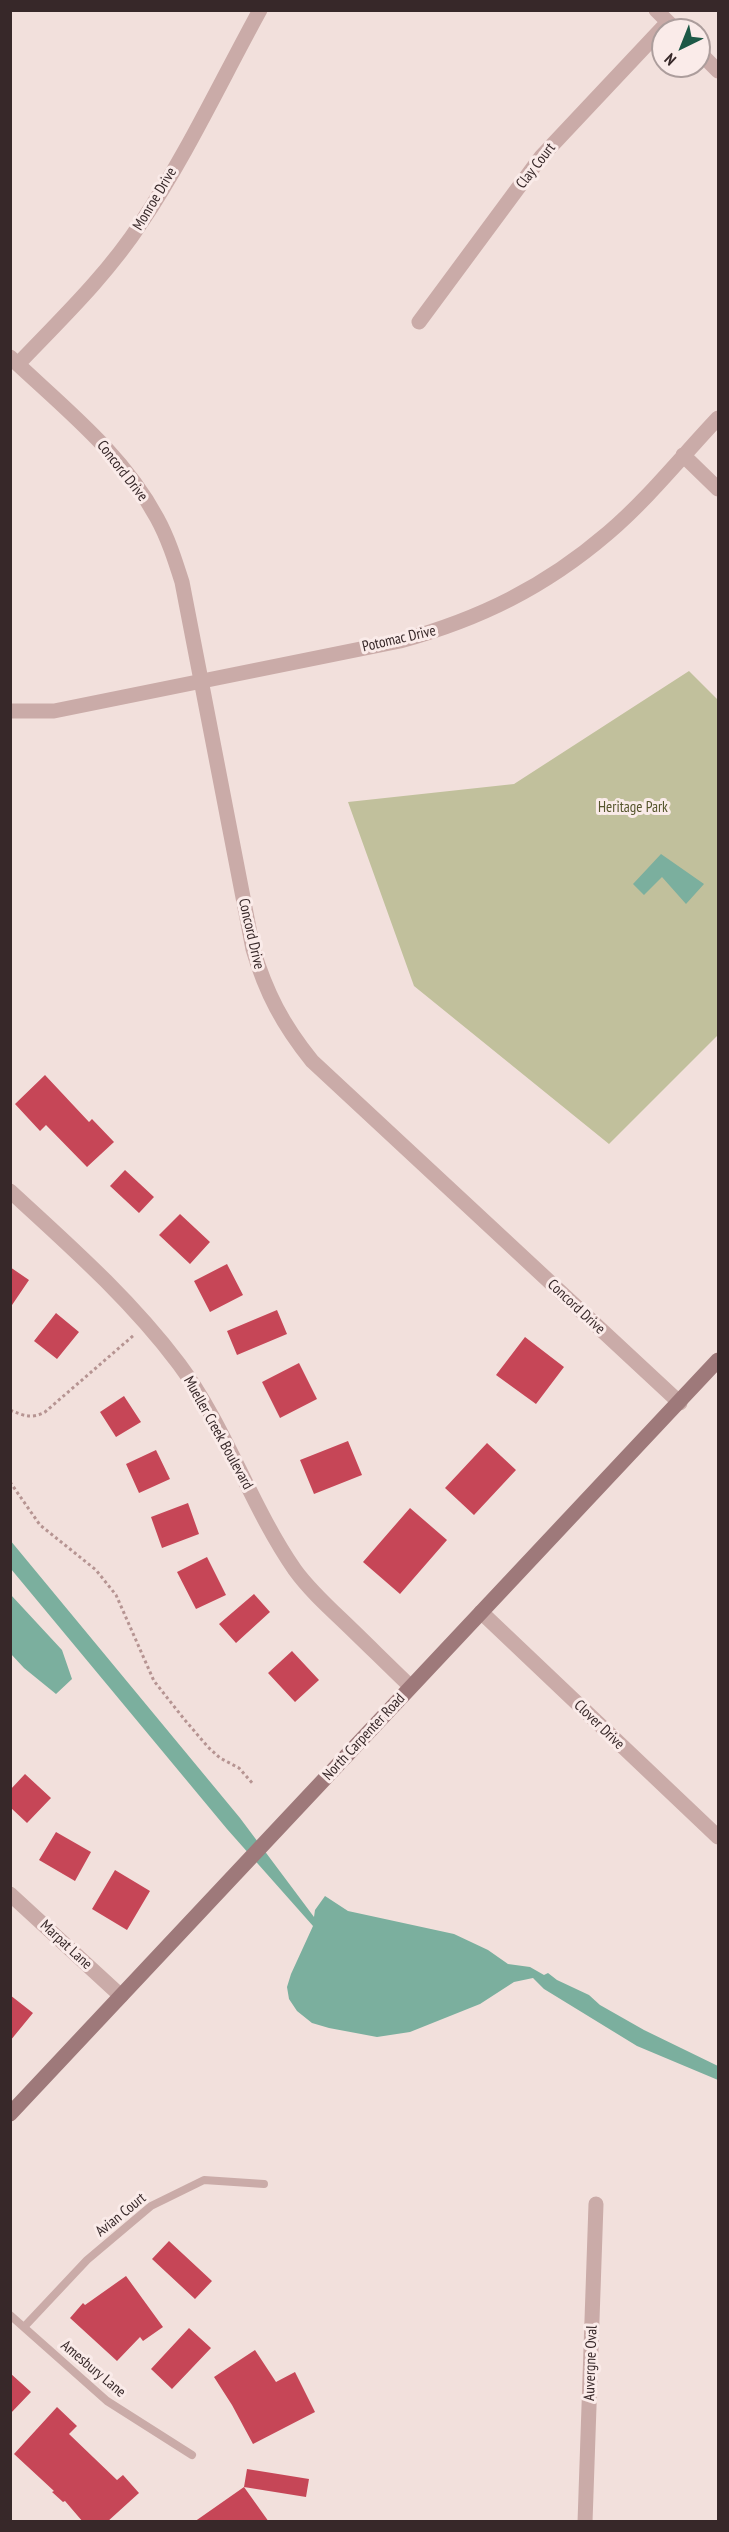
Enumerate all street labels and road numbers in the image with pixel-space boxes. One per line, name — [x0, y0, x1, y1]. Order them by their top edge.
street label: Clay Court — [513, 139, 559, 193]
street label: Monroe Drive — [129, 164, 181, 234]
street label: Concord Drive — [93, 437, 151, 505]
street label: Potomac Drive — [361, 622, 437, 656]
street label: Concord Drive — [234, 897, 268, 971]
street label: Concord Drive — [543, 1276, 609, 1338]
street label: Mueller Creek Boulevard — [179, 1373, 257, 1493]
street label: North Carpenter Road — [319, 1690, 409, 1784]
street label: Clover Drive — [570, 1697, 628, 1753]
street label: Marpat Lane — [36, 1916, 96, 1974]
street label: Avian Court — [92, 2189, 150, 2241]
street label: Auvergne Oval — [581, 2325, 601, 2401]
street label: Amesbury Lane — [57, 2337, 129, 2401]

